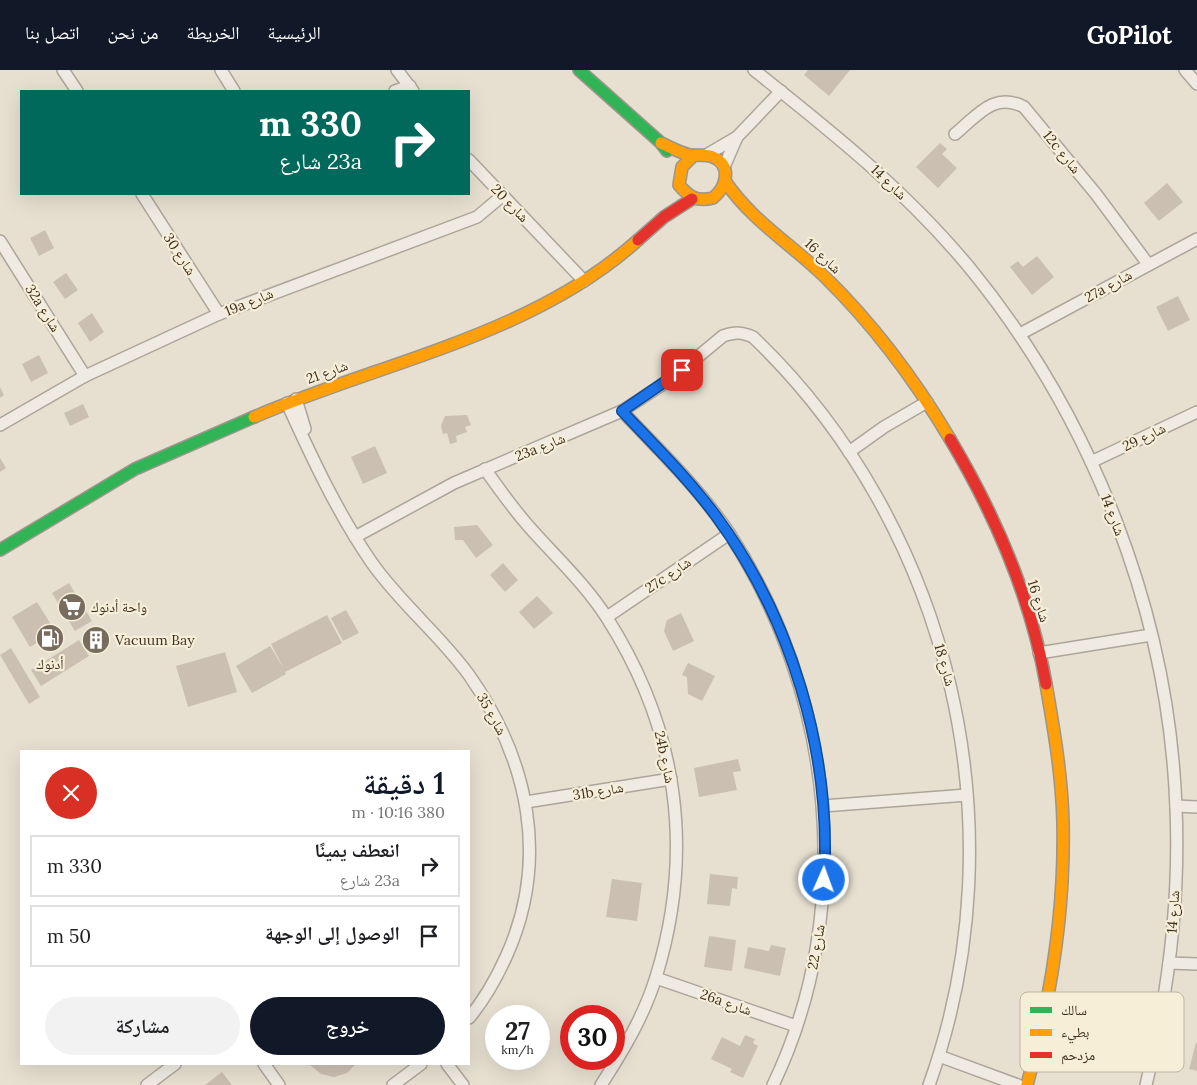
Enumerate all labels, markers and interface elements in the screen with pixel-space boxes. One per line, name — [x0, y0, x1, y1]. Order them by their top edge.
text: GoPilot — [1087, 20, 1172, 51]
text: اتصل بنا — [25, 21, 80, 44]
text: من نحن — [108, 21, 159, 44]
text: الخريطة — [187, 21, 240, 44]
text: الرئيسية — [268, 21, 321, 44]
text: 330 m — [259, 101, 362, 146]
icon: right — [380, 110, 445, 175]
street label: 12c شارع — [1038, 127, 1085, 178]
text: 23a شارع — [279, 147, 362, 175]
street label: شارع 14 — [867, 161, 911, 204]
street label: شارع 20 — [487, 180, 533, 227]
street label: شارع 30 — [159, 229, 200, 279]
street label: شارع 16 — [800, 235, 845, 278]
street label: 27a شارع — [1081, 266, 1135, 307]
street label: 32a شارع — [21, 281, 65, 336]
street label: 19a شارع — [222, 284, 276, 321]
pin — [661, 349, 703, 391]
street label: شارع 21 — [304, 356, 351, 389]
icon: arrive — [668, 356, 696, 384]
street label: شارع 29 — [1119, 419, 1169, 456]
street label: 23a شارع — [512, 429, 568, 466]
street label: شارع 14 — [1096, 492, 1129, 539]
street label: 27c شارع — [642, 553, 695, 598]
street label: شارع 16 — [1023, 578, 1054, 625]
supermarket icon: واحة أدنوك — [57, 592, 87, 622]
place label: واحة أدنوك — [91, 598, 147, 616]
fuel station icon: أدنوك — [35, 623, 65, 653]
building icon: Vacuum Bay — [81, 625, 111, 655]
place label: Vacuum Bay — [114, 631, 195, 649]
street label: شارع 18 — [929, 642, 960, 689]
place label: أدنوك — [36, 655, 64, 673]
street label: شارع 35 — [472, 690, 511, 739]
street label: 24b شارع — [650, 729, 679, 785]
text: 1 دقيقة — [363, 764, 445, 802]
button: close — [45, 767, 97, 819]
street label: 31b شارع — [571, 778, 625, 805]
text: 380 m · 10:16 — [351, 802, 445, 822]
text: انعطف يمينًا — [314, 838, 400, 862]
icon: right — [415, 852, 443, 880]
position arrow — [797, 853, 849, 905]
text: 330 m — [47, 854, 102, 878]
text: 23a شارع — [340, 870, 400, 890]
street label: شارع 14 — [1163, 890, 1184, 934]
text: الوصول إلى الوجهة — [265, 921, 400, 945]
icon: arrive — [415, 922, 443, 950]
street label: شارع 22 — [803, 923, 830, 971]
text: 50 m — [47, 924, 91, 948]
street label: 26a شارع — [698, 985, 754, 1020]
legend — [1020, 992, 1184, 1072]
button: مشاركة — [45, 997, 240, 1055]
button: خروج — [250, 997, 445, 1055]
text: سالك — [1061, 1001, 1087, 1019]
speed limit sign: 30 — [560, 1005, 625, 1070]
text: 27 — [505, 1015, 530, 1047]
text: بطيء — [1061, 1023, 1090, 1044]
text: km/h — [501, 1042, 534, 1057]
text: مزدحم — [1061, 1046, 1095, 1065]

